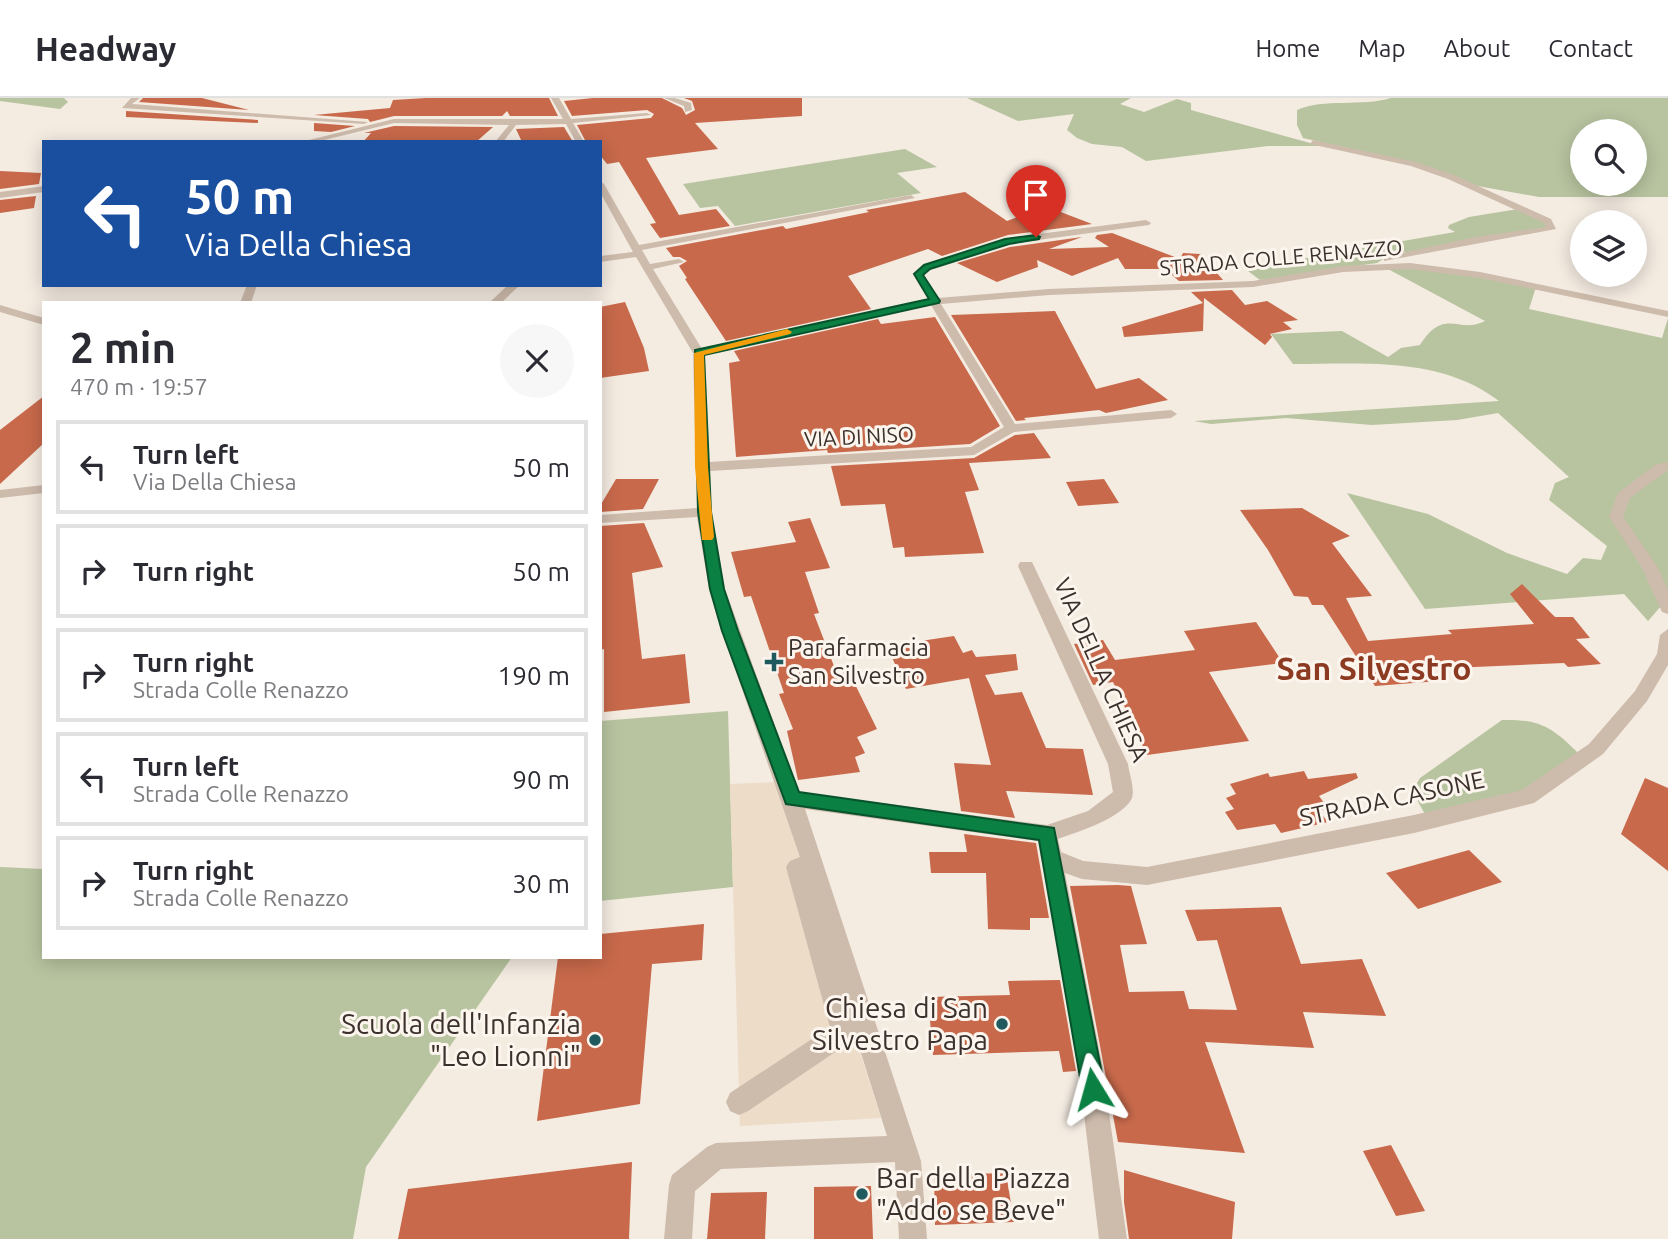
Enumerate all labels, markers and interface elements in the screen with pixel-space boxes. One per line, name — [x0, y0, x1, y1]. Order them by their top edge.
text: Headway — [35, 30, 176, 67]
text: Home — [1255, 35, 1320, 62]
text: Map — [1358, 35, 1405, 62]
text: About — [1443, 35, 1510, 62]
text: Contact — [1548, 35, 1633, 62]
map controls — [1570, 119, 1647, 287]
button: search — [1570, 119, 1647, 196]
pin — [1006, 165, 1066, 237]
icon: left — [70, 168, 161, 259]
text: 50 m — [185, 168, 294, 223]
icon: arrive — [1017, 176, 1055, 214]
button: layers — [1570, 210, 1647, 287]
text: Via Della Chiesa — [185, 226, 412, 262]
street label: STRADA COLLE RENAZZO — [1159, 234, 1403, 280]
text: 2 min — [70, 324, 176, 371]
button: close — [500, 324, 574, 398]
text: 470 m · 19:57 — [70, 374, 208, 399]
street label: VIA DI NISO — [803, 421, 914, 451]
text: Turn left — [133, 440, 239, 469]
icon: left — [74, 448, 112, 486]
text: 50 m — [512, 453, 570, 482]
text: Via Della Chiesa — [133, 469, 296, 494]
icon: right — [74, 552, 112, 590]
text: Turn right — [133, 557, 254, 586]
text: 50 m — [512, 557, 570, 586]
street label: VIA DELLA CHIESA — [1049, 574, 1154, 766]
place label: Parafarmacia San Silvestro — [788, 634, 929, 689]
text: Turn right — [133, 648, 254, 677]
district label: San Silvestro — [1277, 650, 1471, 686]
marker: Parafarmacia San Silvestro — [766, 654, 782, 670]
icon: right — [74, 656, 112, 694]
text: 190 m — [498, 661, 570, 690]
text: Strada Colle Renazzo — [133, 677, 349, 702]
text: Turn left — [133, 752, 239, 781]
icon: left — [74, 760, 112, 798]
text: 90 m — [512, 765, 570, 794]
street label: STRADA CASONE — [1297, 766, 1487, 831]
text: Strada Colle Renazzo — [133, 781, 349, 806]
text: Turn right — [133, 856, 254, 885]
icon: right — [74, 864, 112, 902]
text: 30 m — [512, 869, 570, 898]
text: Strada Colle Renazzo — [133, 885, 349, 910]
place label: Chiesa di San Silvestro Papa — [812, 992, 988, 1055]
place label: Scuola dell'Infanzia "Leo Lionni" — [341, 1008, 581, 1071]
marker: Chiesa di San Silvestro Papa — [994, 1016, 1010, 1032]
marker: Scuola dell'Infanzia "Leo Lionni" — [587, 1032, 603, 1048]
position arrow — [1056, 1052, 1130, 1126]
place label: Bar della Piazza "Addo se Beve" — [876, 1162, 1071, 1225]
marker: Bar della Piazza "Addo se Beve" — [854, 1186, 870, 1202]

